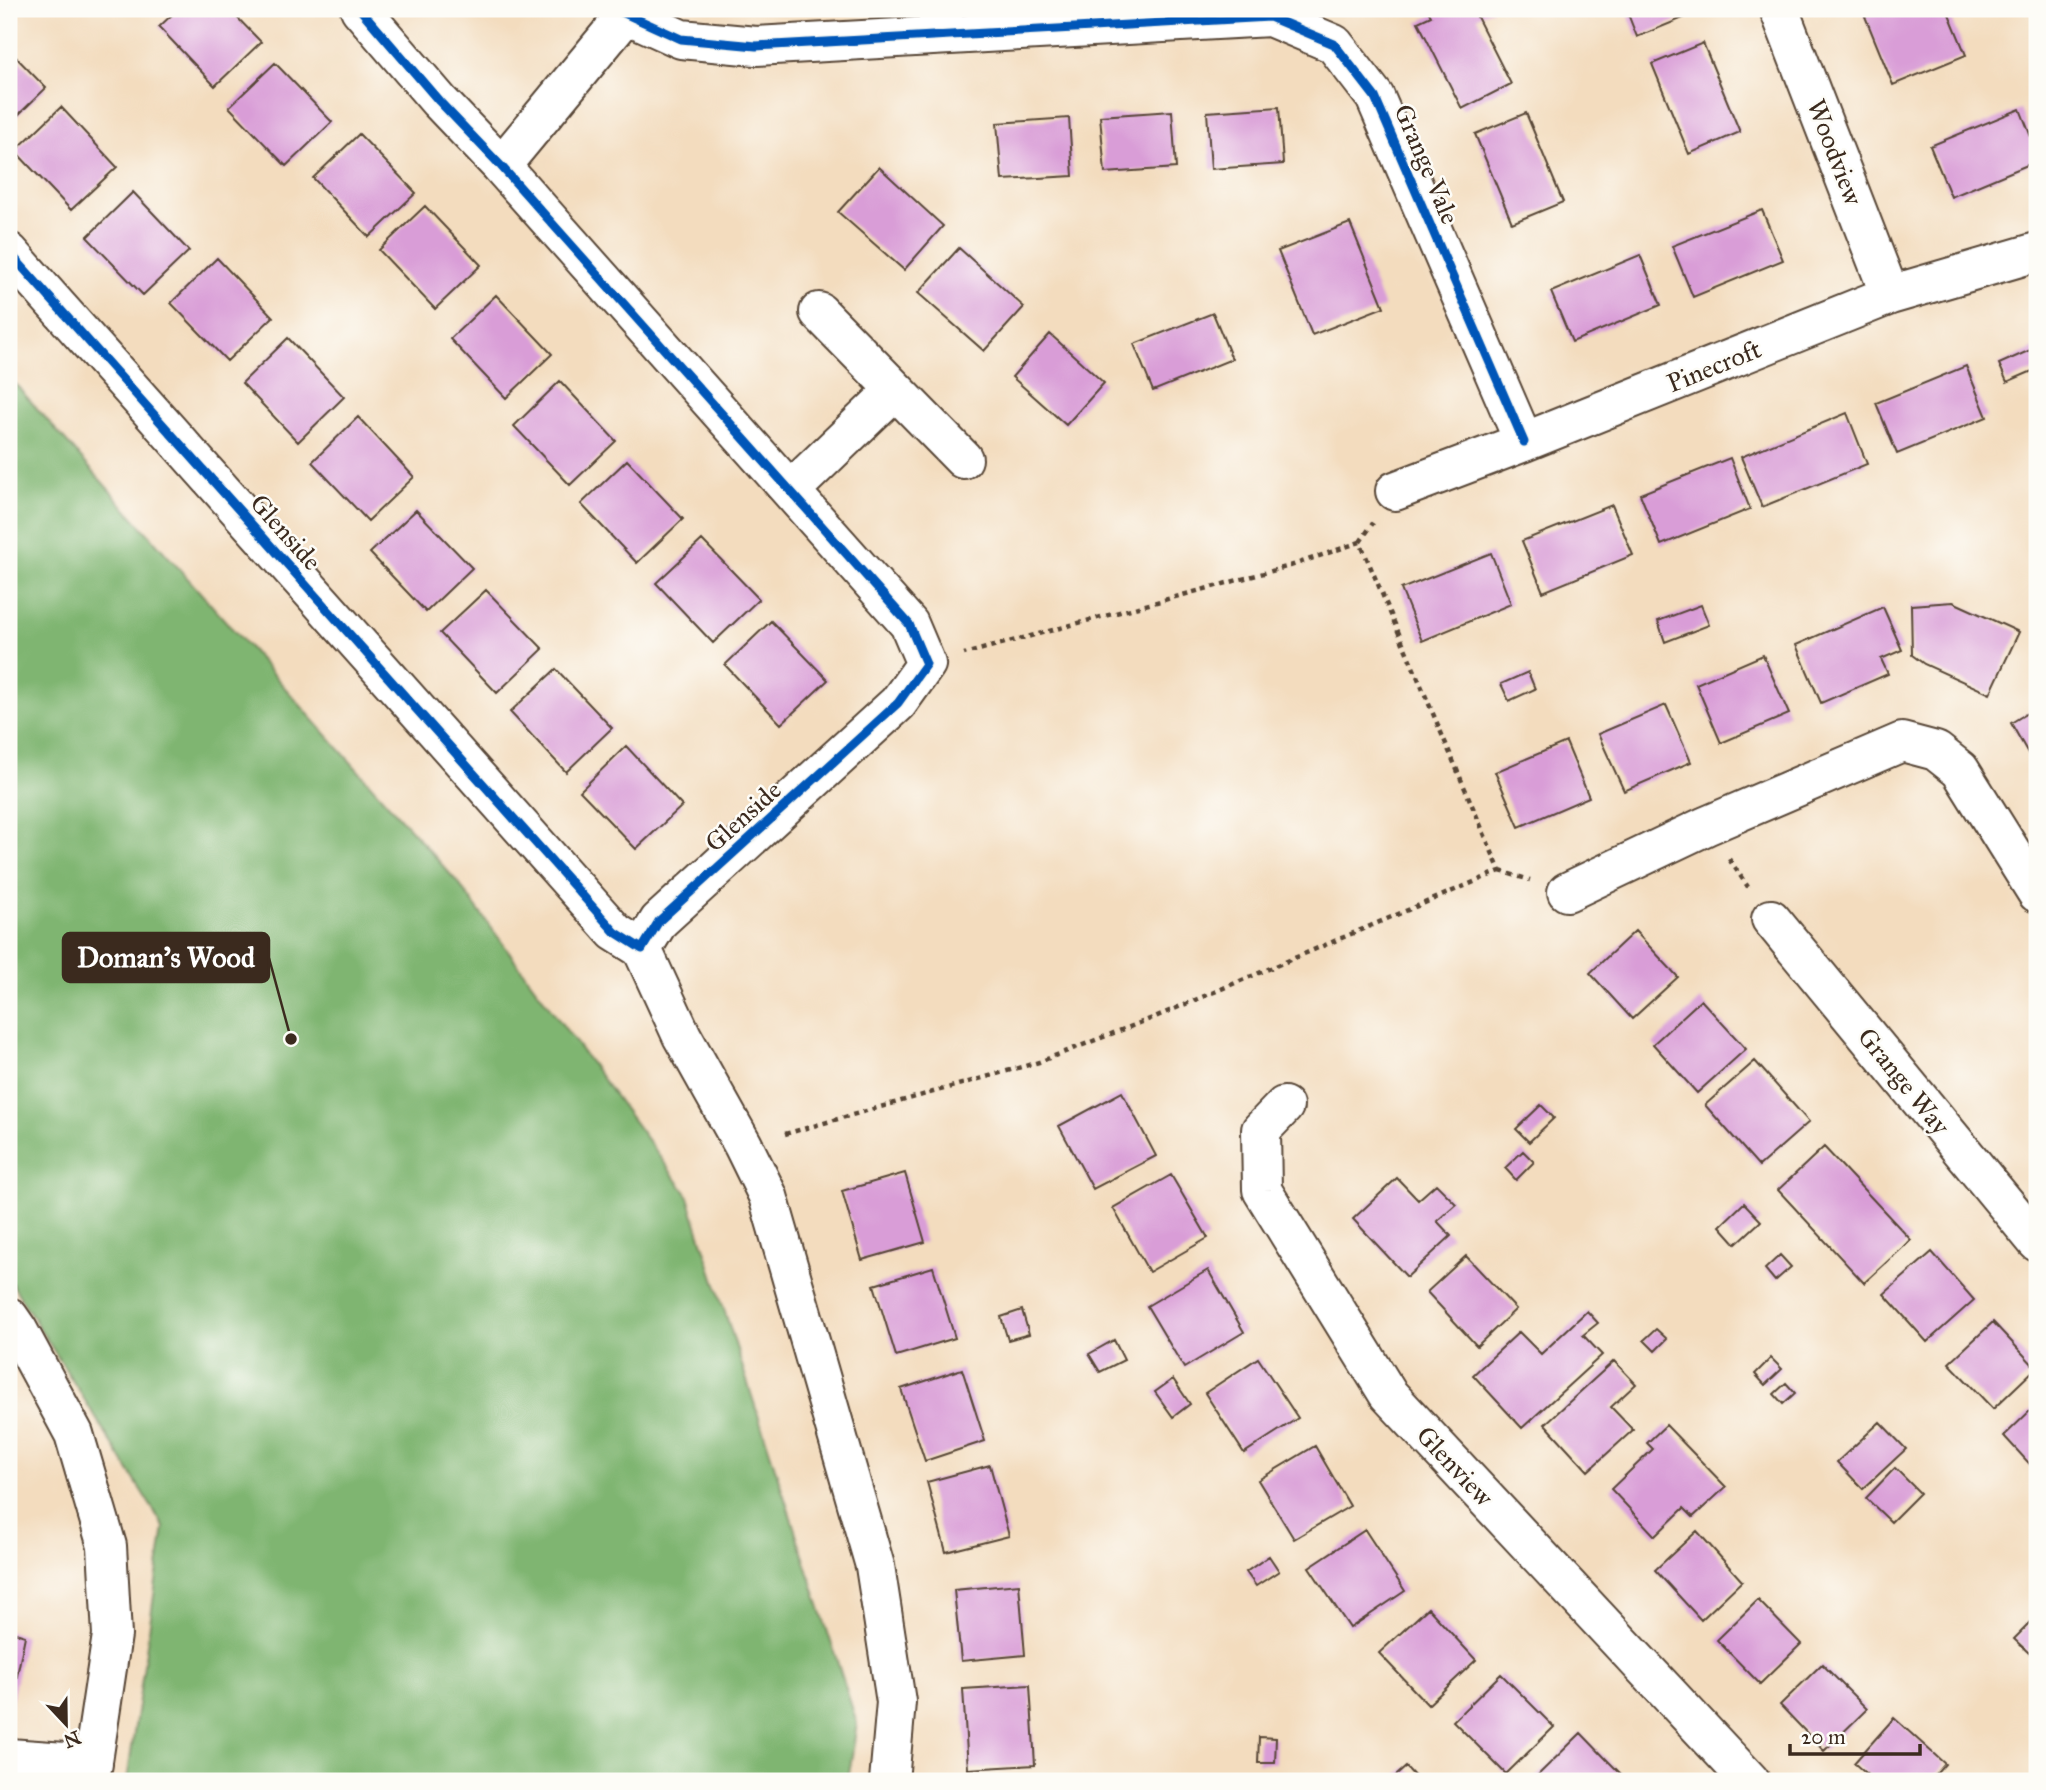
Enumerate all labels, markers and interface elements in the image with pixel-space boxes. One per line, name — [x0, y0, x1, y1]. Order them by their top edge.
street label: Woodview — [1800, 95, 1870, 210]
street label: Grange Vale — [1387, 99, 1467, 229]
street label: Pinecroft — [1662, 333, 1766, 399]
street label: Glenside — [244, 487, 329, 577]
street label: Glenside — [698, 773, 788, 858]
callout: Doman's Wood — [63, 933, 269, 982]
text: Doman's Wood — [77, 940, 256, 975]
street label: Grange Way — [1851, 1021, 1957, 1142]
street label: Glenview — [1410, 1419, 1501, 1513]
north arrow — [32, 1688, 102, 1758]
scale bar — [1790, 1713, 1920, 1757]
text: 20 m — [1801, 1724, 1846, 1750]
text: N — [60, 1726, 84, 1753]

